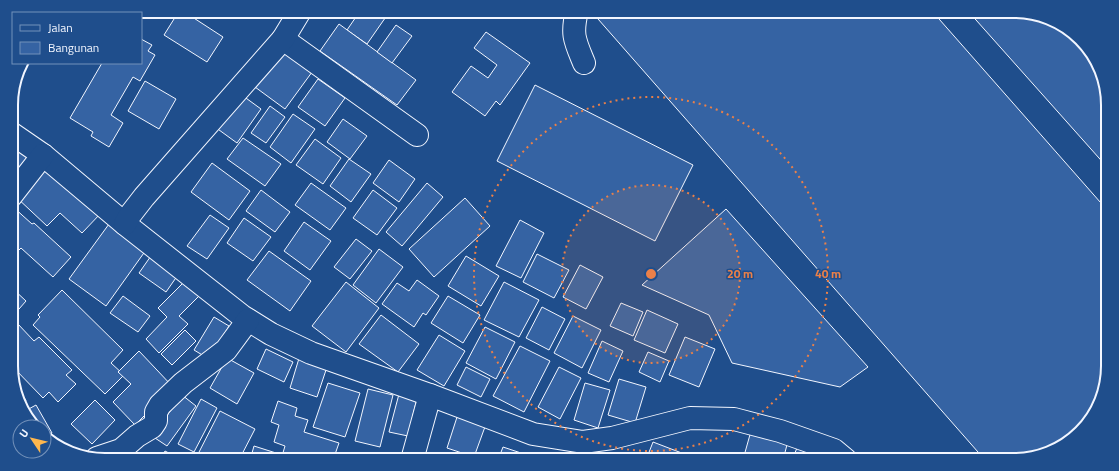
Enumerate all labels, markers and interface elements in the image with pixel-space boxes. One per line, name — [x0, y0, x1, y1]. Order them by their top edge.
legend — [12, 12, 142, 64]
text: Jalan — [48, 18, 73, 37]
text: Bangunan — [48, 38, 99, 57]
text: 20 m — [727, 264, 753, 283]
text: 40 m — [815, 264, 841, 283]
centre of rings — [644, 267, 658, 281]
north arrow — [12, 419, 52, 459]
text: U — [15, 426, 32, 441]

